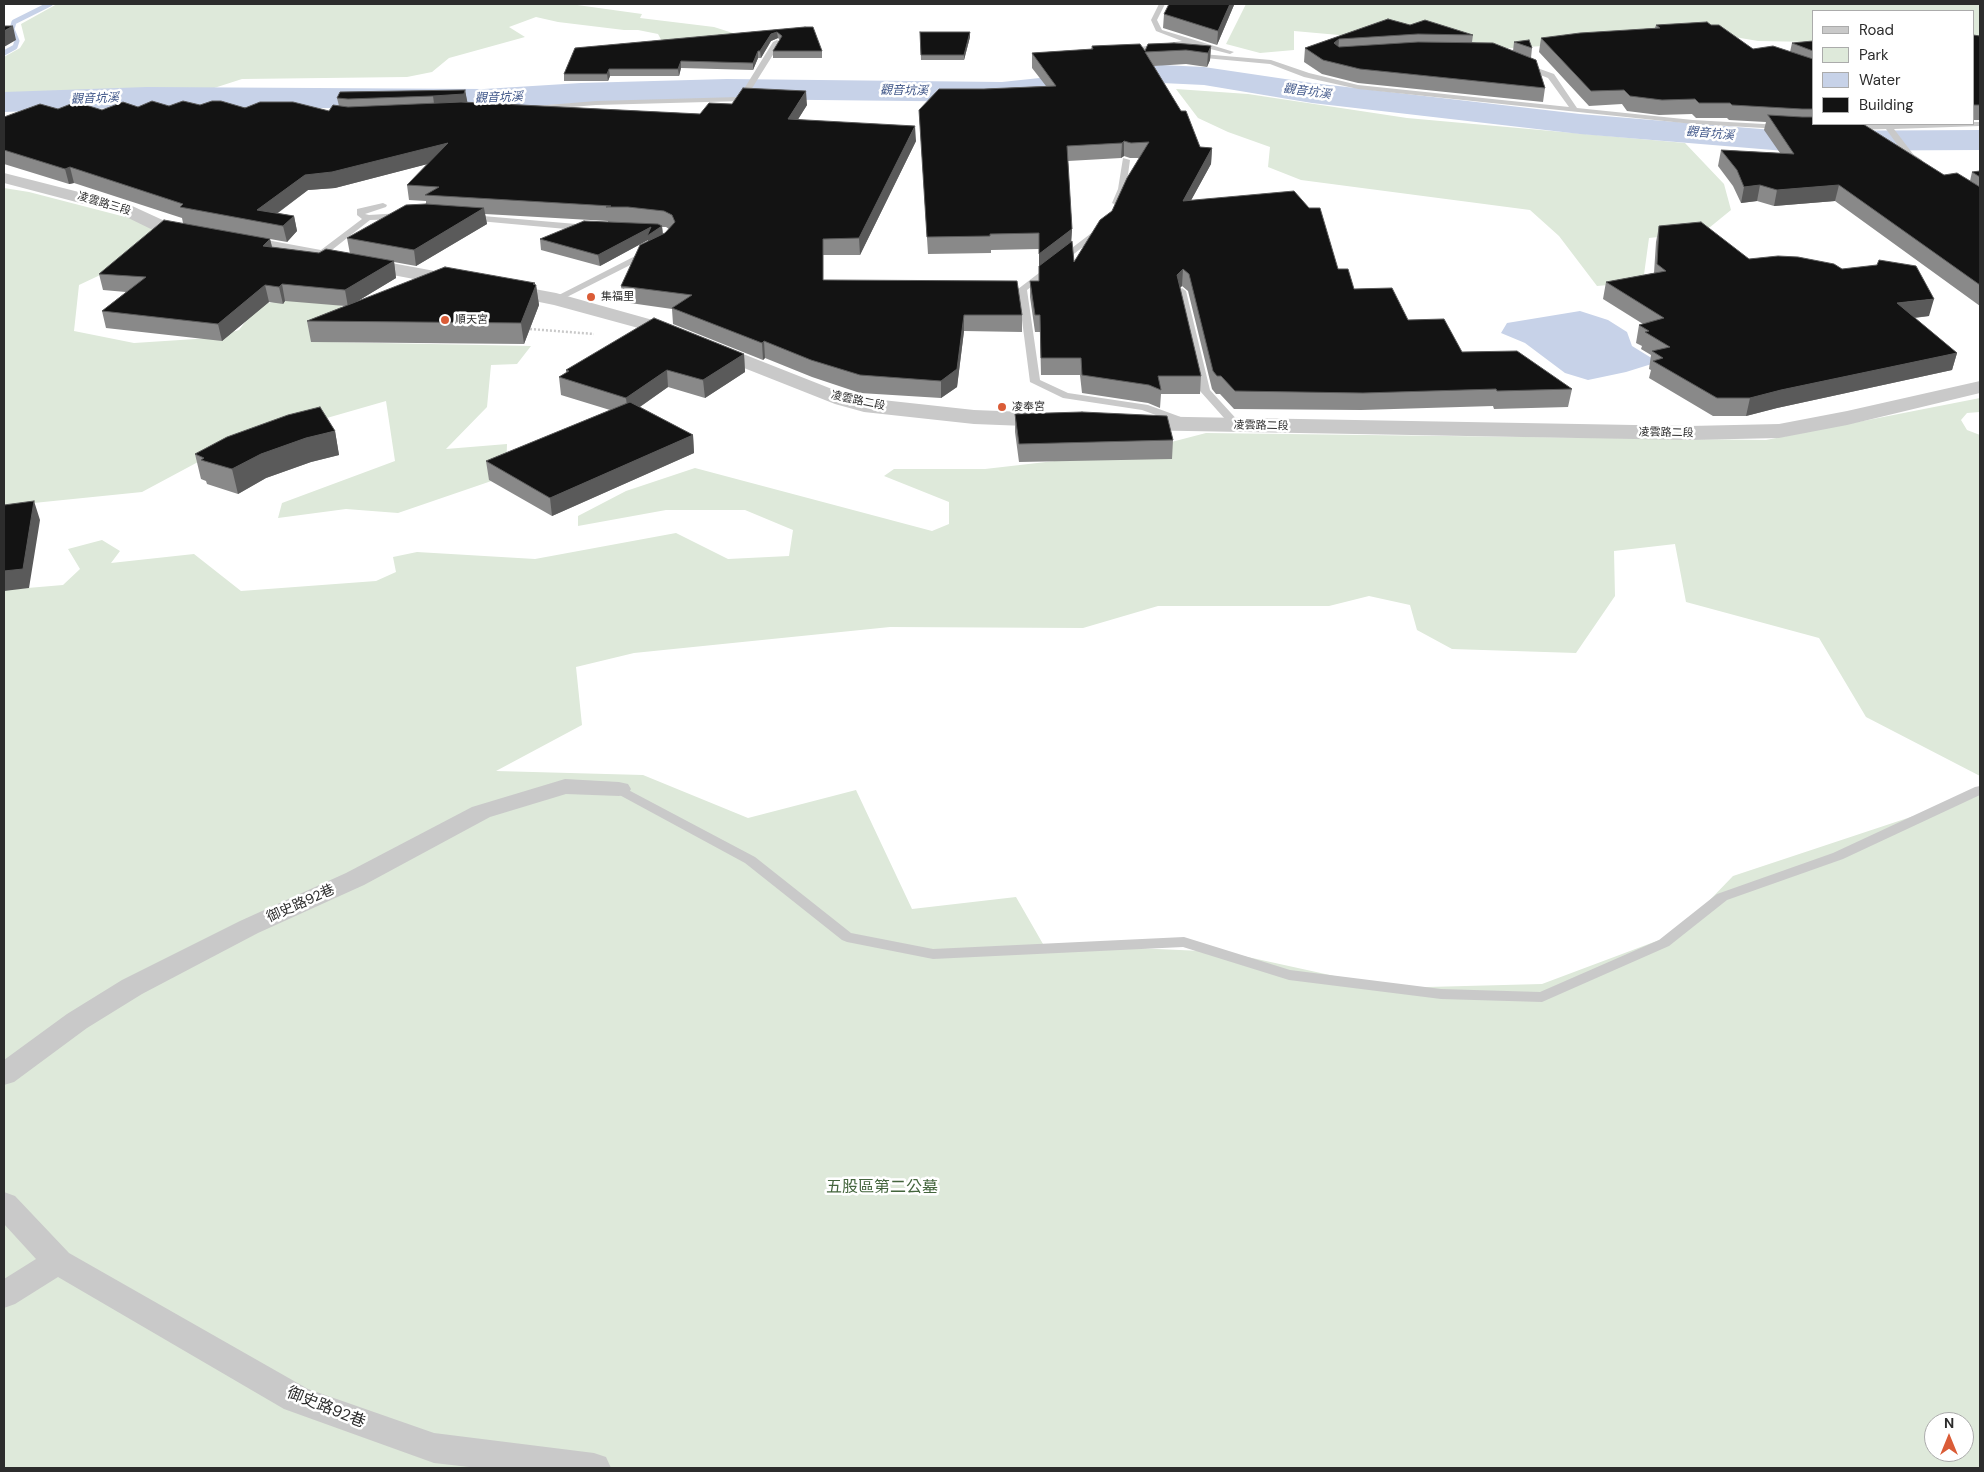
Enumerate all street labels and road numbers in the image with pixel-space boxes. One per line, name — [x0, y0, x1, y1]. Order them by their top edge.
street label: 凌雲路三段 — [76, 190, 132, 218]
street label: 凌雲路二段 — [830, 389, 886, 413]
street label: 凌雲路二段 — [1233, 419, 1289, 433]
street label: 凌雲路二段 — [1638, 426, 1694, 440]
street label: 御史路92巷 — [264, 882, 338, 926]
street label: 御史路92巷 — [284, 1384, 368, 1432]

